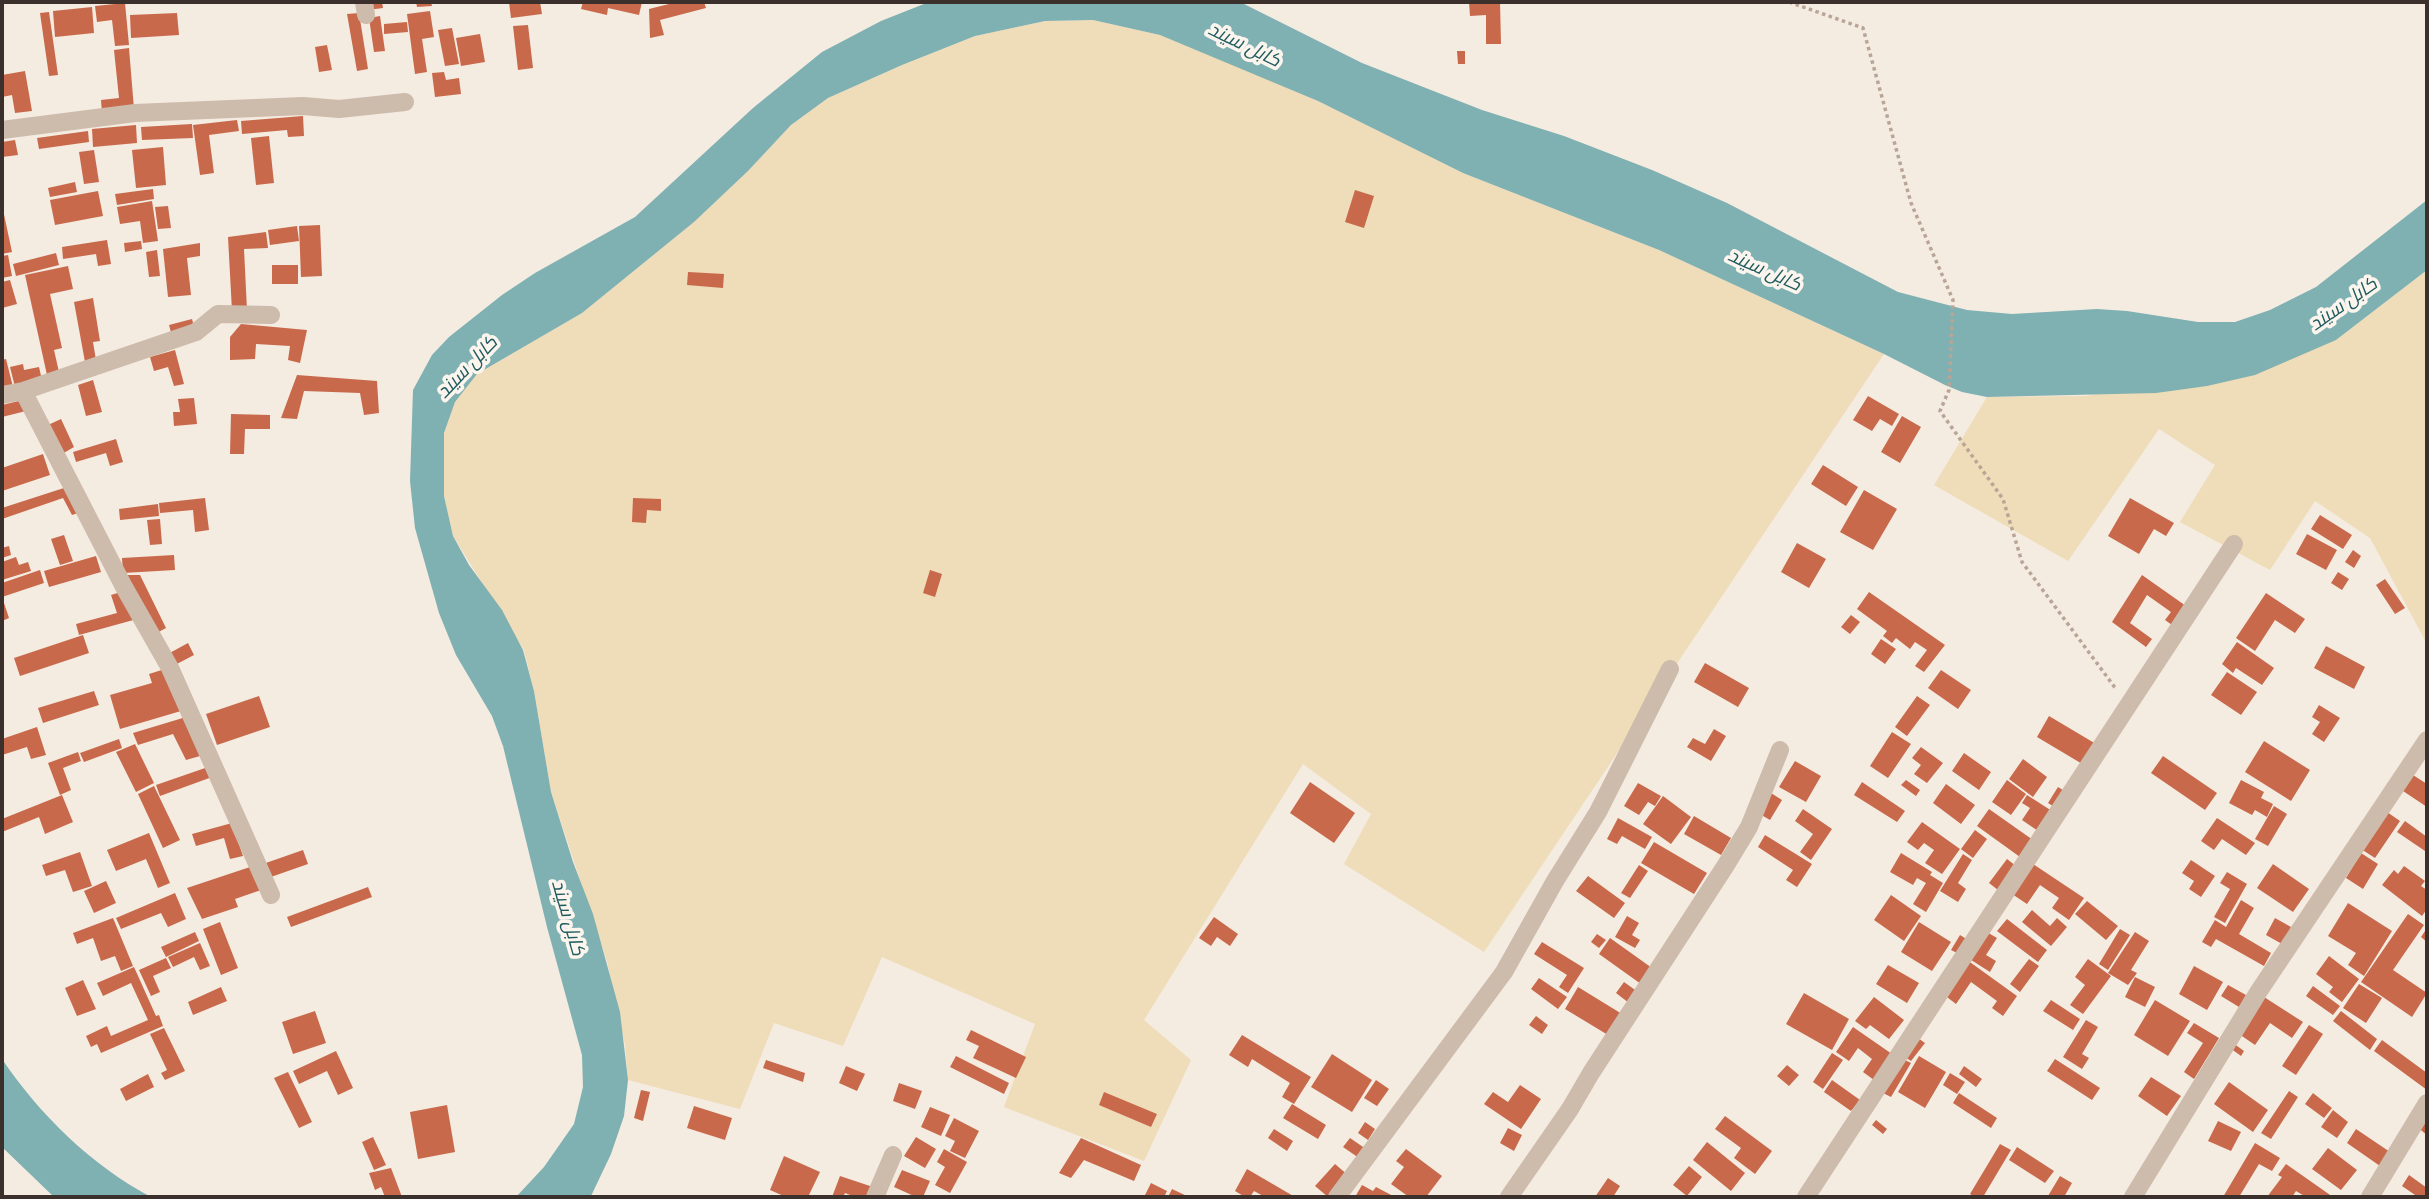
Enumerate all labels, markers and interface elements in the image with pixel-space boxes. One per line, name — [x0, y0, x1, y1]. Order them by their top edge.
water label: کابل سيند — [1204, 19, 1284, 73]
water label: کابل سيند — [1724, 245, 1804, 297]
water label: کابل سيند — [2306, 273, 2382, 337]
water label: کابل سيند — [433, 332, 503, 404]
water label: کابل سيند — [545, 878, 589, 958]

